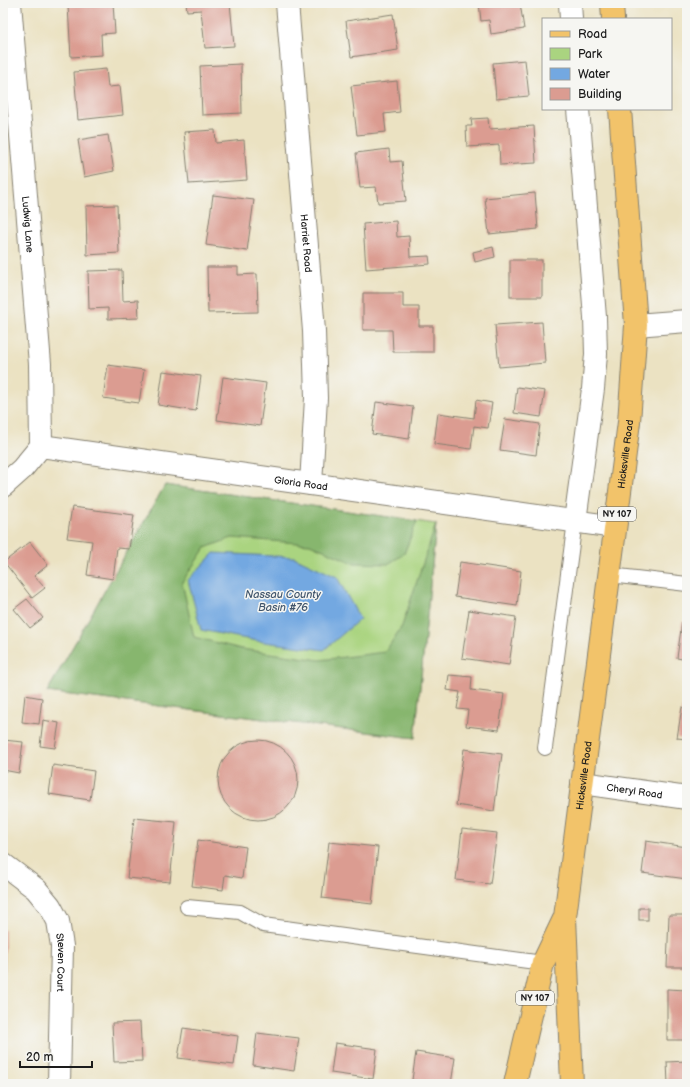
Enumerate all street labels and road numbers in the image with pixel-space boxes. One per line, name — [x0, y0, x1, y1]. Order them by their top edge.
street label: Ludwig Lane — [19, 195, 36, 253]
street label: Harriet Road — [297, 214, 314, 273]
street label: Hicksville Road — [615, 419, 636, 489]
street label: Gloria Road — [273, 474, 329, 493]
road number: NY 107 — [598, 507, 636, 521]
street label: Hicksville Road — [574, 740, 595, 811]
street label: Cheryl Road — [606, 782, 663, 801]
street label: Steven Court — [53, 932, 67, 992]
road number: NY 107 — [516, 991, 554, 1005]

